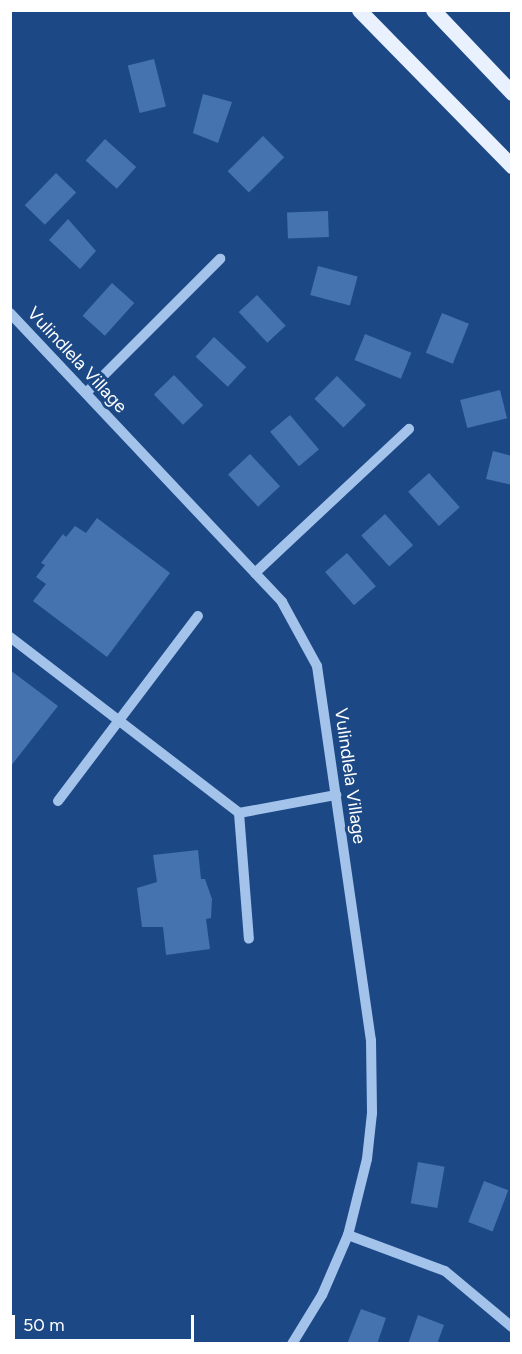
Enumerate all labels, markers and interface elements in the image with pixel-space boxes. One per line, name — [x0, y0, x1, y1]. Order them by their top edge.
street label: Vulindlela Village — [22, 303, 132, 417]
street label: Vulindlela Village — [330, 707, 370, 845]
scale bar — [15, 1303, 196, 1341]
text: 50 m — [23, 1314, 65, 1336]

